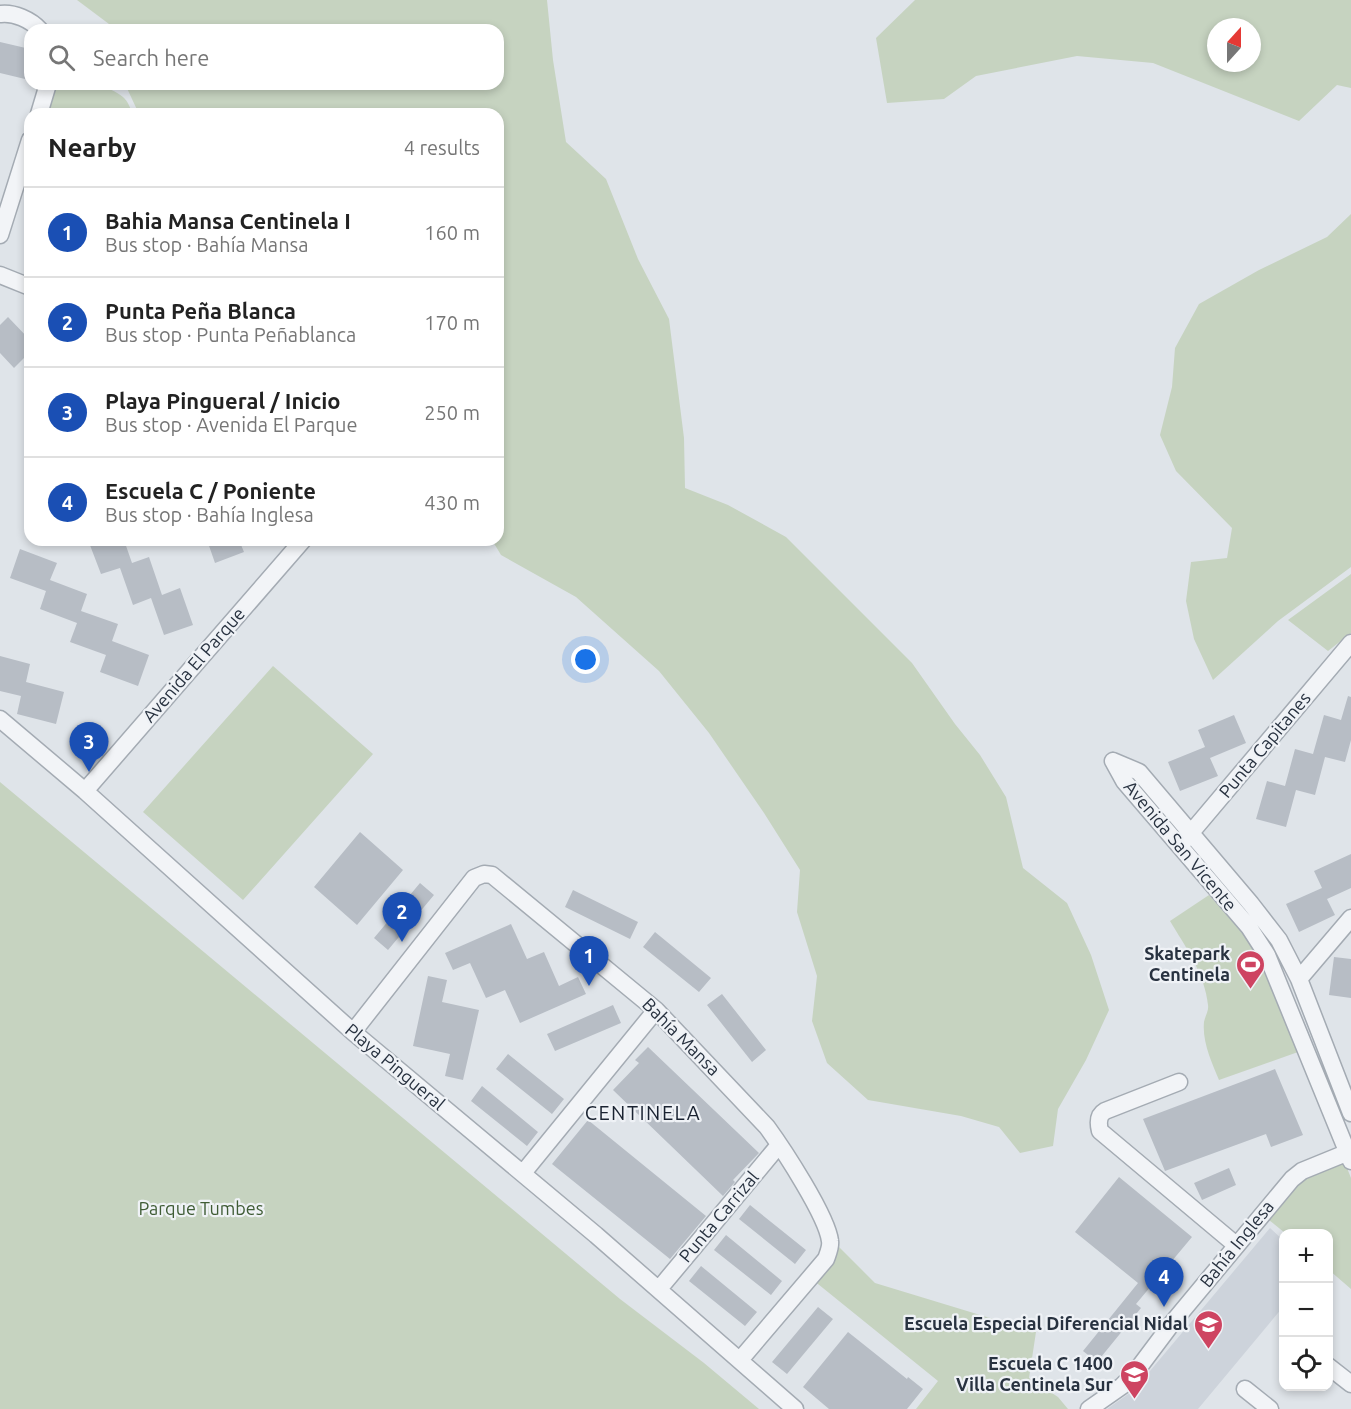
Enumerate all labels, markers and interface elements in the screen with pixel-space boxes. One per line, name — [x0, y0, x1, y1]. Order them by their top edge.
north arrow — [1207, 18, 1261, 72]
search box — [24, 24, 504, 90]
icon: search — [45, 41, 78, 74]
text: Search here — [93, 45, 209, 70]
text: Nearby — [48, 133, 136, 162]
text: 4 results — [404, 136, 480, 159]
text: Bahia Mansa Centinela I — [105, 208, 351, 233]
text: 1 — [62, 221, 73, 244]
text: 160 m — [424, 221, 480, 244]
text: Bus stop · Bahía Mansa — [105, 233, 309, 256]
text: Punta Peña Blanca — [105, 298, 296, 323]
text: 2 — [62, 311, 73, 334]
text: 170 m — [424, 311, 480, 334]
text: Bus stop · Punta Peñablanca — [105, 323, 356, 346]
text: Playa Pingueral / Inicio — [105, 388, 341, 413]
text: 3 — [62, 401, 73, 424]
text: 250 m — [424, 401, 480, 424]
text: Bus stop · Avenida El Parque — [105, 413, 358, 436]
text: Escuela C / Poniente — [105, 478, 316, 503]
text: 4 — [62, 491, 73, 514]
text: 430 m — [424, 491, 480, 514]
text: Bus stop · Bahía Inglesa — [105, 503, 314, 526]
street label: Avenida El Parque — [138, 603, 248, 726]
your location — [571, 645, 600, 674]
street label: Punta Capitanes — [1214, 688, 1314, 801]
pin: 3 — [70, 722, 109, 772]
street label: Avenida San Vicente — [1120, 776, 1241, 914]
pin: 2 — [382, 892, 422, 942]
pin: 1 — [570, 936, 608, 986]
place label: Skatepark Centinela — [1144, 943, 1230, 984]
sports icon: Skatepark Centinela — [1235, 948, 1267, 990]
street label: Bahía Mansa — [639, 994, 724, 1079]
street label: Playa Pingueral — [342, 1019, 450, 1114]
district label: CENTINELA — [585, 1101, 701, 1124]
street label: Punta Carrizal — [674, 1167, 762, 1266]
street label: Bahía Inglesa — [1195, 1196, 1277, 1291]
park label: Parque Tumbes — [138, 1198, 264, 1218]
map controls — [1279, 1229, 1333, 1391]
button: + — [1279, 1229, 1333, 1283]
pin: 4 — [1144, 1258, 1184, 1307]
button: − — [1279, 1283, 1333, 1337]
school or university icon: Escuela Especial Diferencial Nidal — [1193, 1308, 1225, 1350]
place label: Escuela Especial Diferencial Nidal — [904, 1313, 1189, 1333]
button: locate — [1279, 1337, 1333, 1391]
place label: Escuela C 1400 Villa Centinela Sur — [956, 1353, 1114, 1394]
school or university icon: Escuela C 1400 Villa Centinela Sur — [1118, 1358, 1150, 1400]

